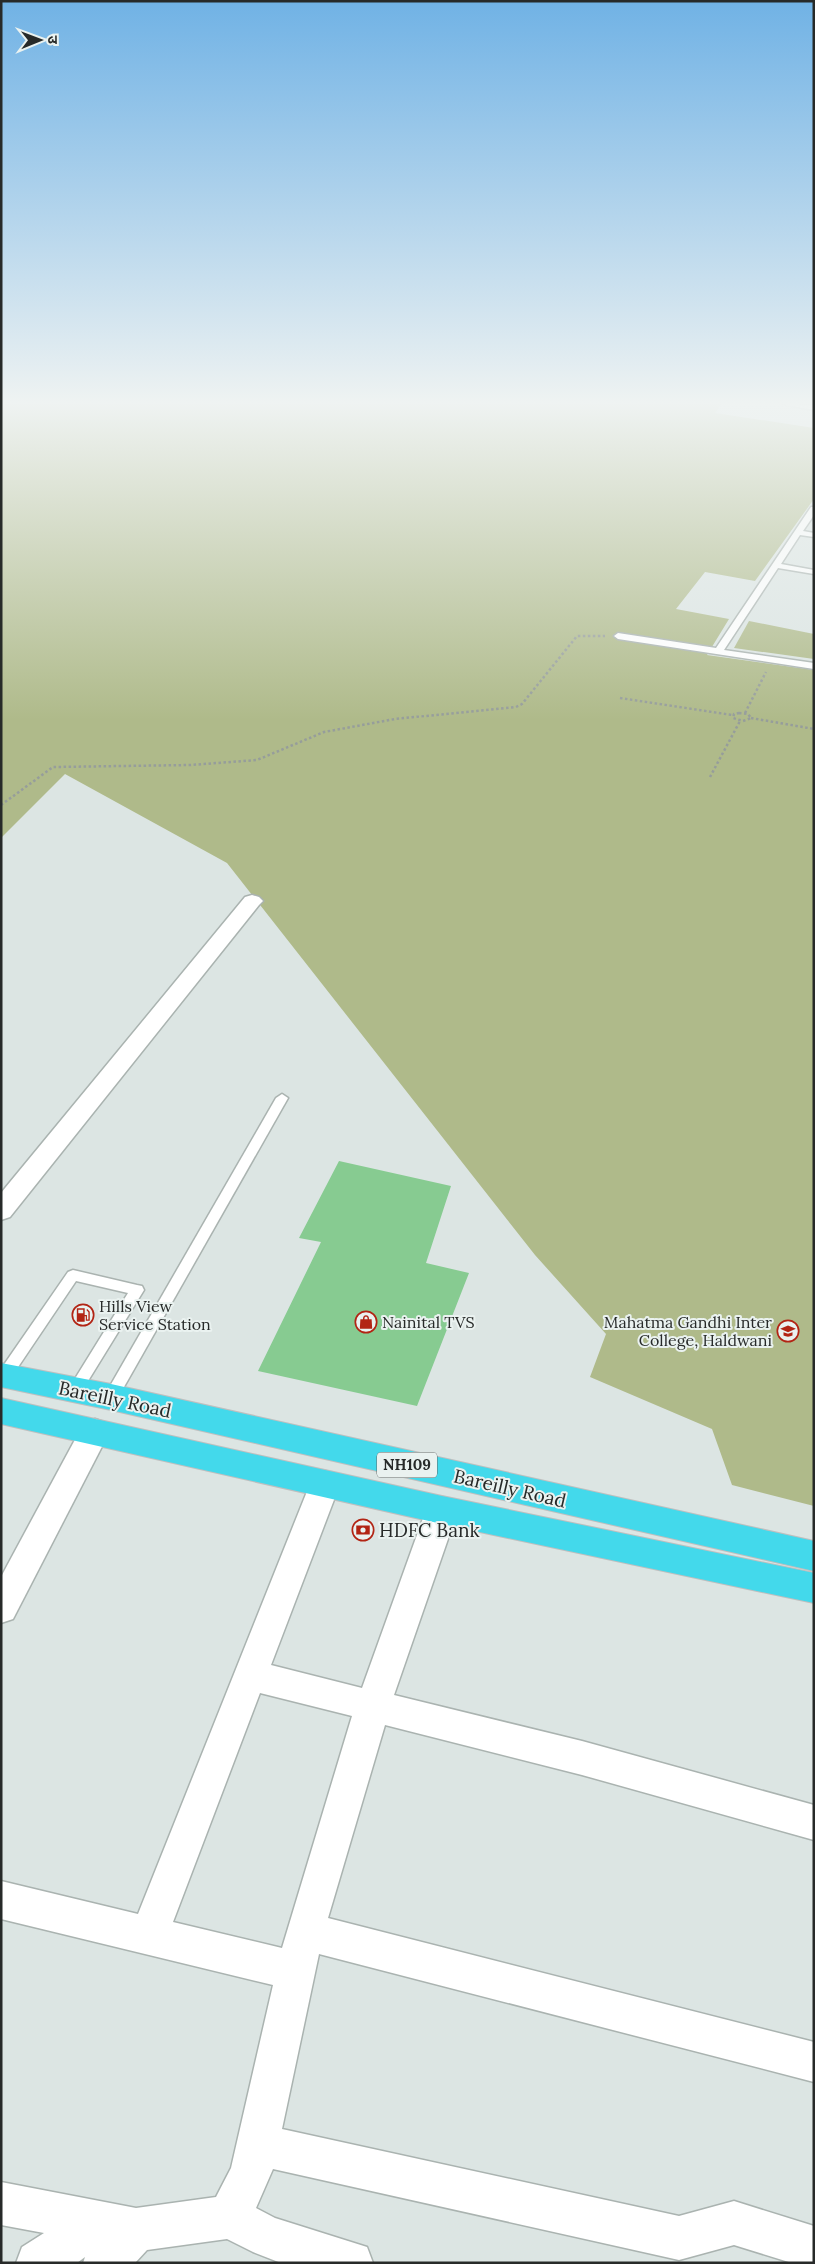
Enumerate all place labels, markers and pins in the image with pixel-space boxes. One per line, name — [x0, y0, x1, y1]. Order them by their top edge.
place label: Hills View Service Station — [99, 1296, 211, 1334]
fuel station icon: Hills View Service Station — [71, 1303, 95, 1327]
shop icon: Nainital TVS — [354, 1310, 378, 1334]
place label: Nainital TVS — [382, 1312, 474, 1332]
place label: Mahatma Gandhi Inter College, Haldwani — [604, 1312, 772, 1350]
school or university icon: Mahatma Gandhi Inter College, Haldwani — [776, 1319, 800, 1343]
bank icon: HDFC Bank — [351, 1518, 375, 1542]
place label: HDFC Bank — [379, 1518, 480, 1542]

